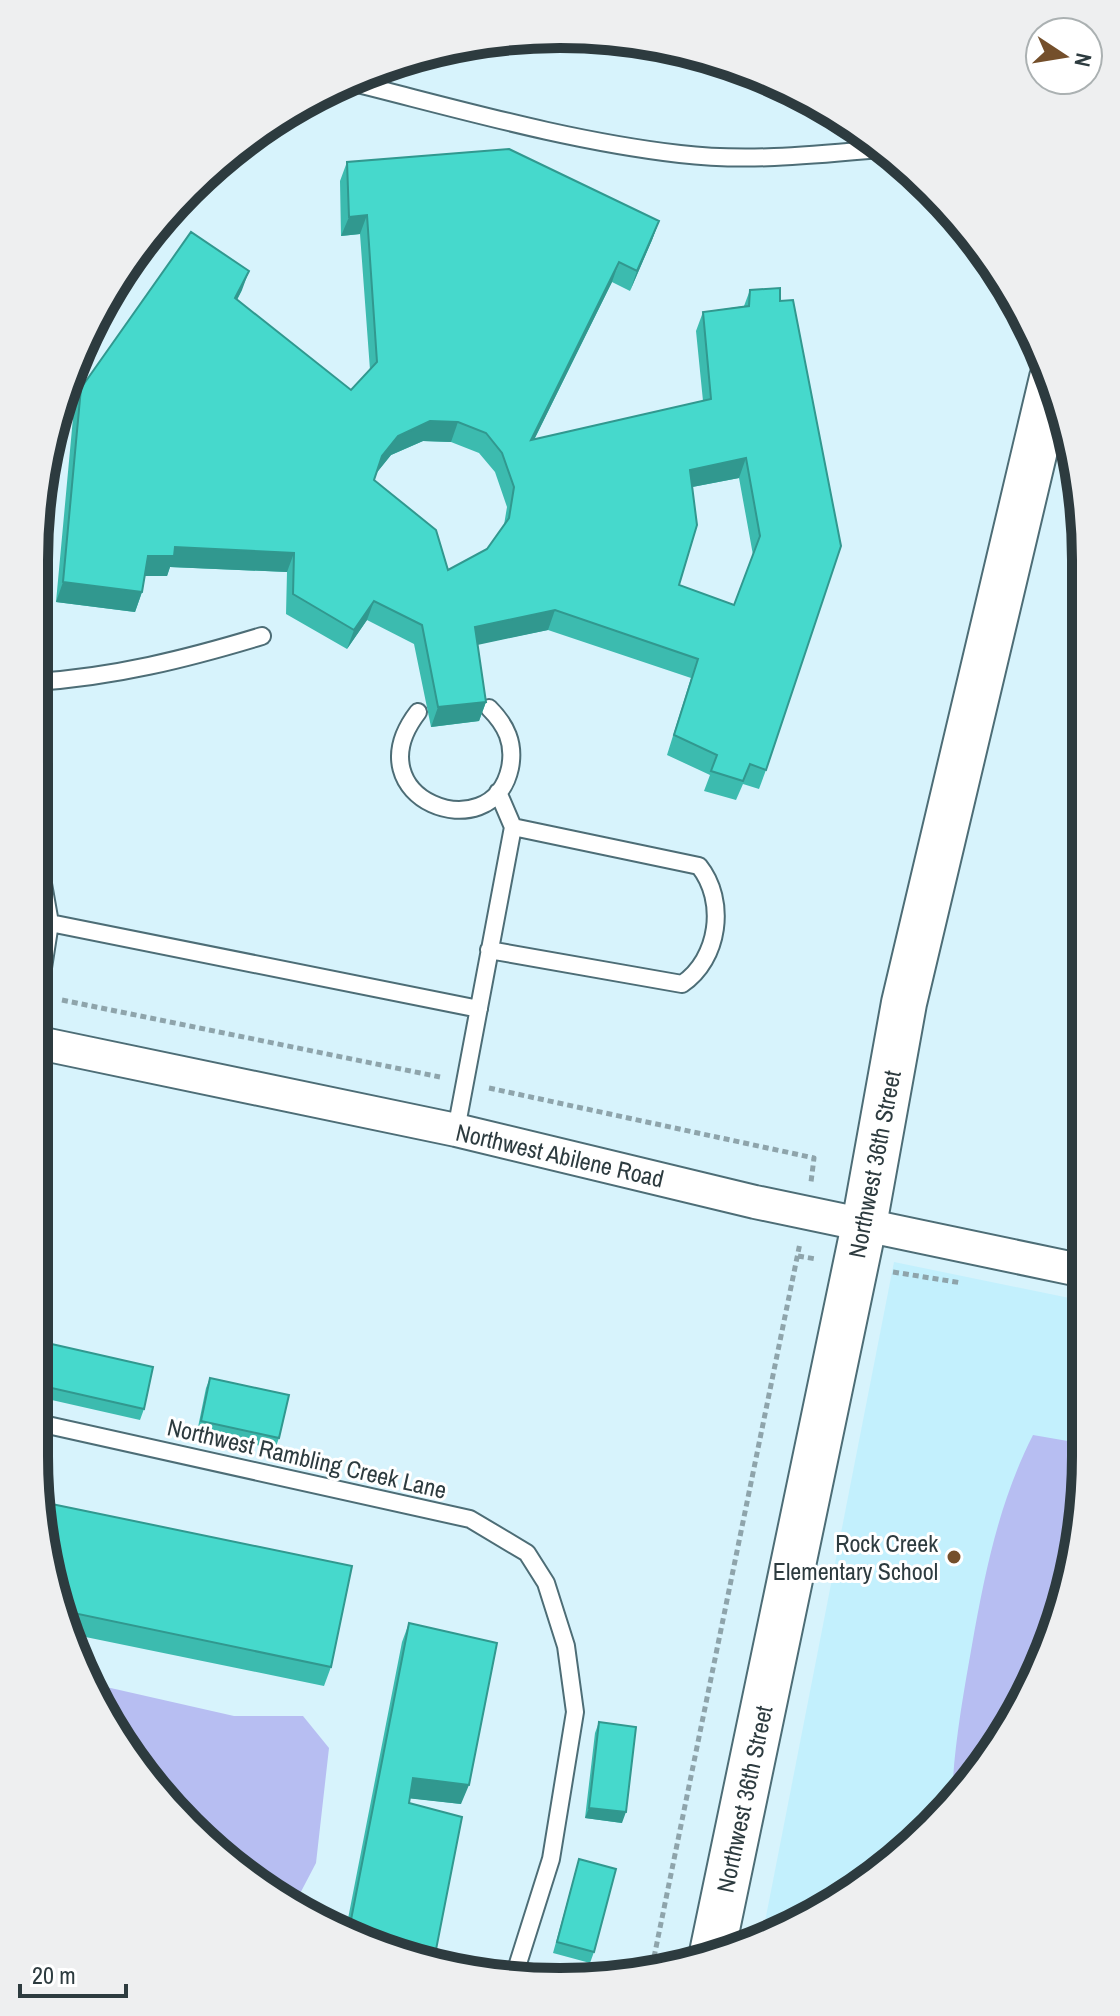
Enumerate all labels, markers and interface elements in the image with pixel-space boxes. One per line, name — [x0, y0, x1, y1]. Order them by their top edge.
north arrow — [1024, 16, 1104, 96]
text: N — [1068, 51, 1100, 70]
street label: Northwest 36th Street — [840, 1067, 908, 1260]
street label: Northwest Abilene Road — [453, 1116, 667, 1194]
street label: Northwest Rambling Creek Lane — [164, 1410, 450, 1506]
place label: Rock Creek Elementary School — [773, 1527, 938, 1587]
marker: Rock Creek Elementary School — [945, 1548, 963, 1566]
street label: Northwest 36th Street — [709, 1702, 780, 1895]
scale bar — [20, 1948, 126, 1998]
text: 20 m — [32, 1959, 76, 1991]

